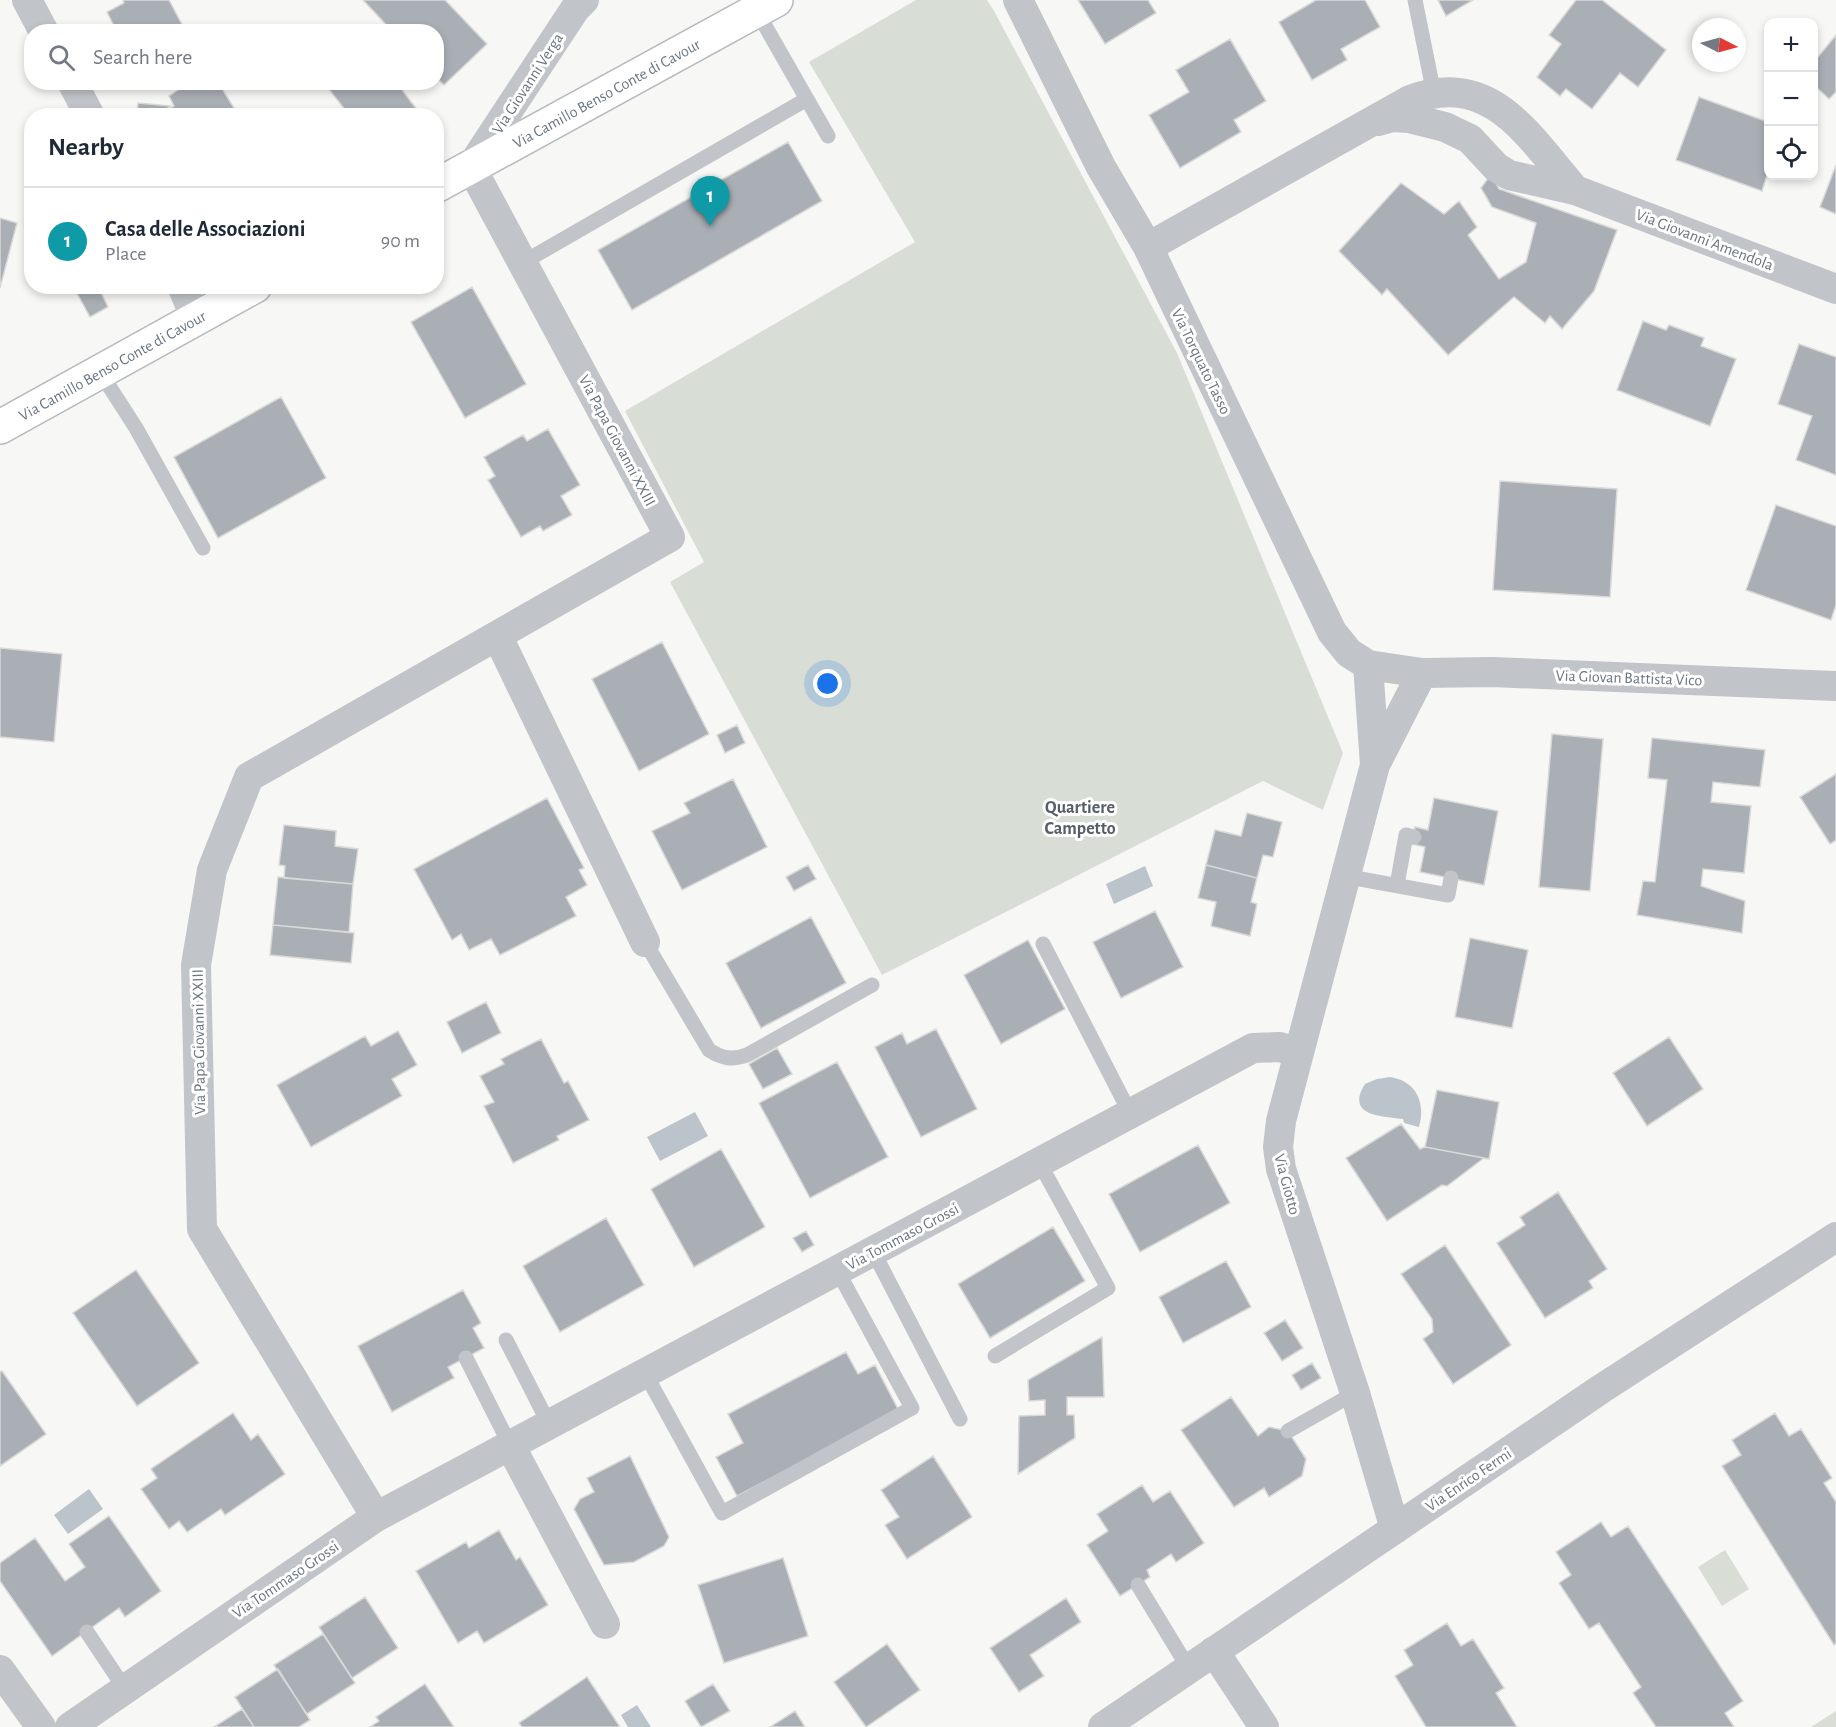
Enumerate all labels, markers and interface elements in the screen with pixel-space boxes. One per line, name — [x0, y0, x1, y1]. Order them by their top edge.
north arrow — [1692, 18, 1746, 72]
map controls — [1764, 18, 1818, 180]
button: + — [1764, 18, 1818, 72]
search box — [24, 24, 444, 90]
street label: Via Giovanni Verga — [489, 30, 566, 137]
street label: Via Camillo Benso Conte di Cavour — [510, 36, 704, 151]
icon: search — [45, 41, 78, 74]
text: Search here — [93, 46, 192, 68]
button: − — [1764, 72, 1818, 126]
button: locate — [1764, 126, 1818, 180]
text: Nearby — [48, 134, 124, 160]
pin: 1 — [690, 176, 730, 226]
street label: Via Giovanni Amendola — [1634, 206, 1775, 274]
text: Casa delle Associazioni — [105, 218, 305, 240]
text: 1 — [64, 231, 71, 251]
text: 90 m — [381, 231, 420, 251]
text: Place — [105, 244, 146, 264]
street label: Via Torquato Tasso — [1169, 306, 1234, 417]
street label: Via Camillo Benso Conte di Cavour — [16, 307, 209, 424]
street label: Via Papa Giovanni XXIII — [576, 372, 658, 509]
street label: Via Giovan Battista Vico — [1555, 667, 1703, 689]
your location — [813, 669, 842, 698]
district label: Quartiere Campetto — [1044, 799, 1116, 838]
street label: Via Papa Giovanni XXIII — [190, 969, 208, 1115]
street label: Via Giotto — [1271, 1152, 1303, 1216]
street label: Via Tommaso Grossi — [844, 1201, 961, 1273]
street label: Via Enrico Fermi — [1423, 1445, 1514, 1514]
street label: Via Tommaso Grossi — [229, 1538, 342, 1621]

